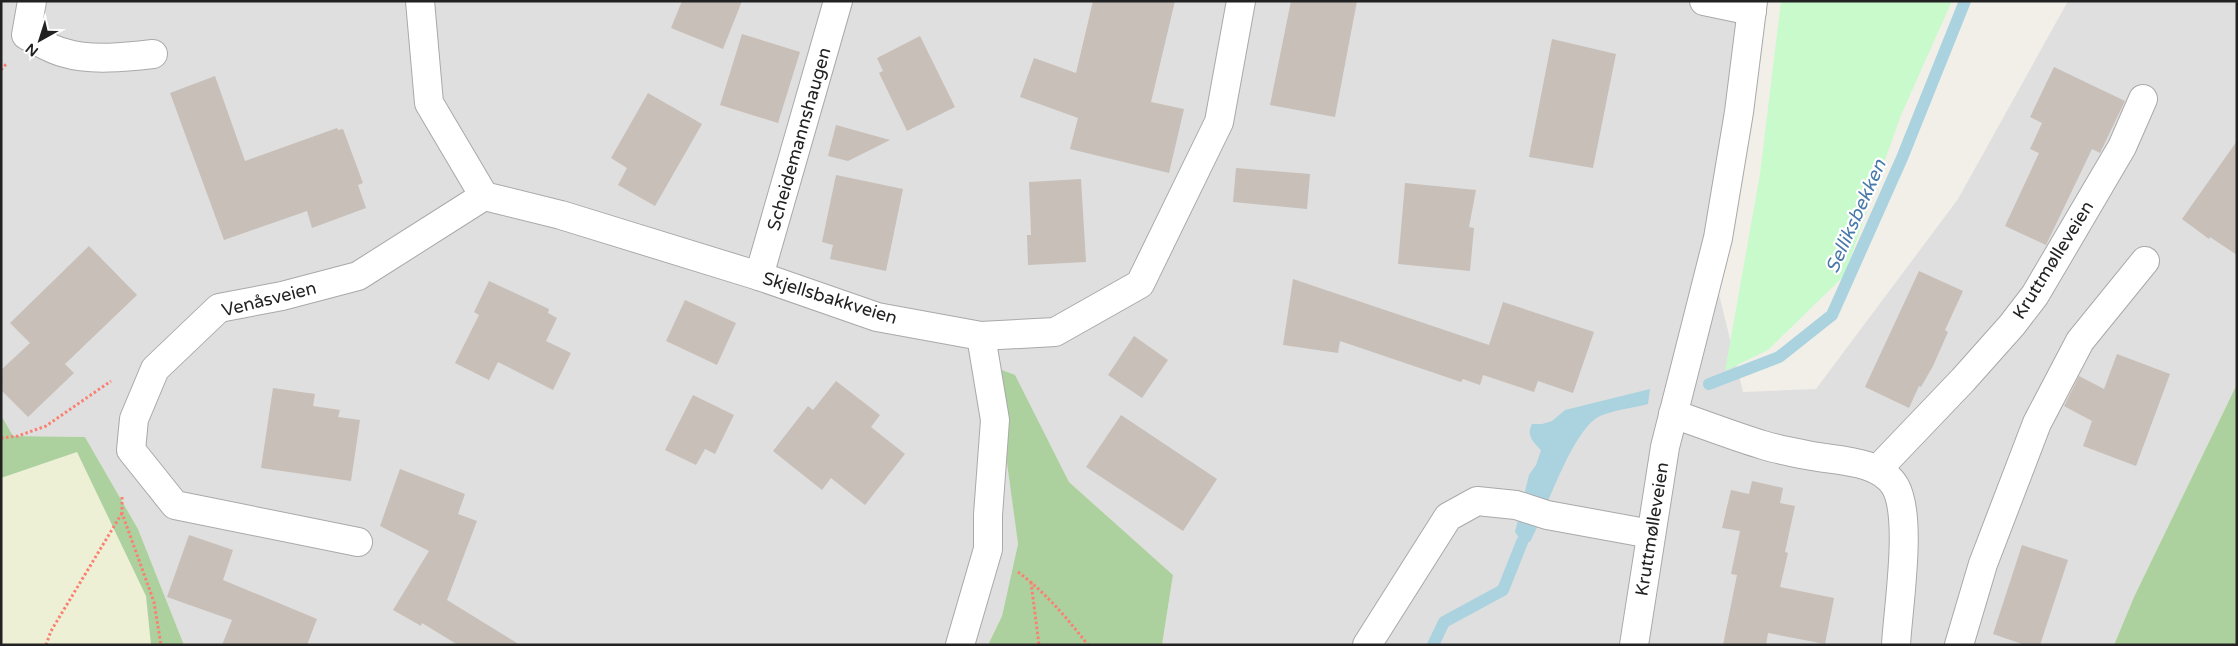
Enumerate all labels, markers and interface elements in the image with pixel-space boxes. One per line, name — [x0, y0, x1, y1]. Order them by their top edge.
north arrow — [15, 15, 65, 65]
text: N — [22, 40, 42, 60]
street label: Scheidemannshaugen — [762, 45, 836, 233]
water label: Selliksbekken — [1821, 156, 1891, 276]
street label: Kruttmølleveien — [2008, 197, 2098, 323]
street label: Skjellsbakkveien — [760, 267, 900, 329]
street label: Venåsveien — [219, 277, 319, 321]
street label: Kruttmølleveien — [1631, 460, 1673, 598]

